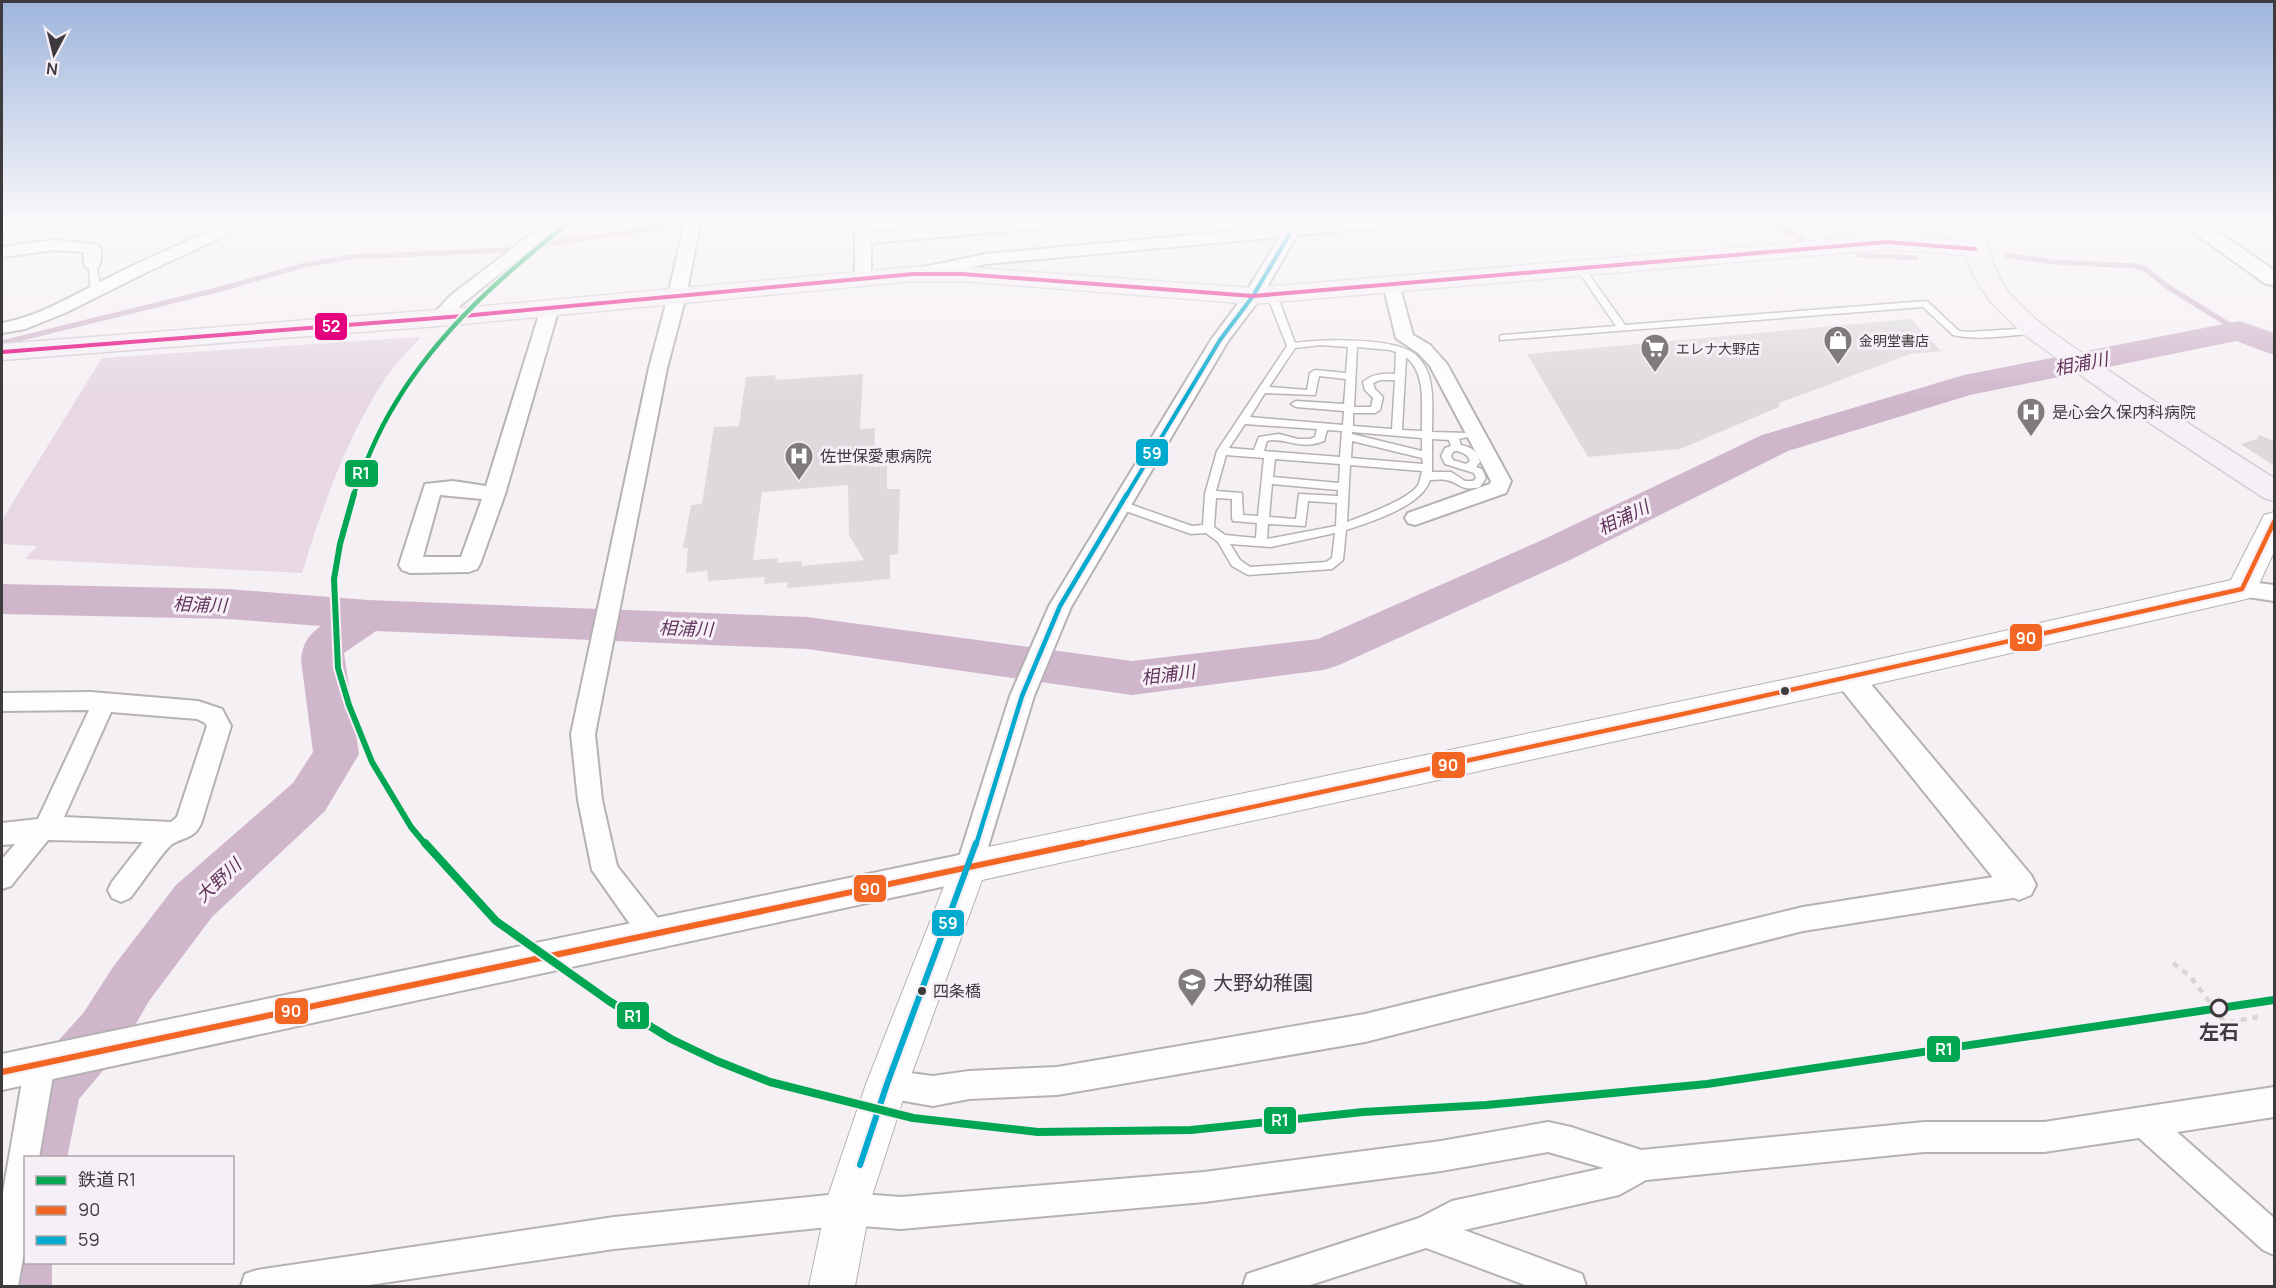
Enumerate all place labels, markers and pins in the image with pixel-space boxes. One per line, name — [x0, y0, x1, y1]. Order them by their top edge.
shop icon: 金明堂書店 — [1822, 324, 1854, 366]
place label: 金明堂書店 — [1859, 331, 1929, 350]
supermarket icon: エレナ大野店 — [1639, 332, 1671, 374]
place label: エレナ大野店 — [1676, 339, 1760, 358]
hospital icon: 是心会久保内科病院 — [2015, 396, 2047, 438]
place label: 是心会久保内科病院 — [2052, 401, 2196, 423]
hospital icon: 佐世保愛恵病院 — [783, 440, 815, 482]
place label: 佐世保愛恵病院 — [820, 445, 932, 467]
unlabelled marker — [1779, 685, 1791, 697]
school or university icon: 大野幼稚園 — [1176, 966, 1208, 1008]
place label: 大野幼稚園 — [1213, 969, 1313, 996]
place label: 四条橋 — [933, 980, 981, 1002]
marker: 四条橋 — [916, 985, 928, 997]
marker: 左石 — [2210, 999, 2228, 1017]
place label: 左石 — [2199, 1018, 2239, 1045]

